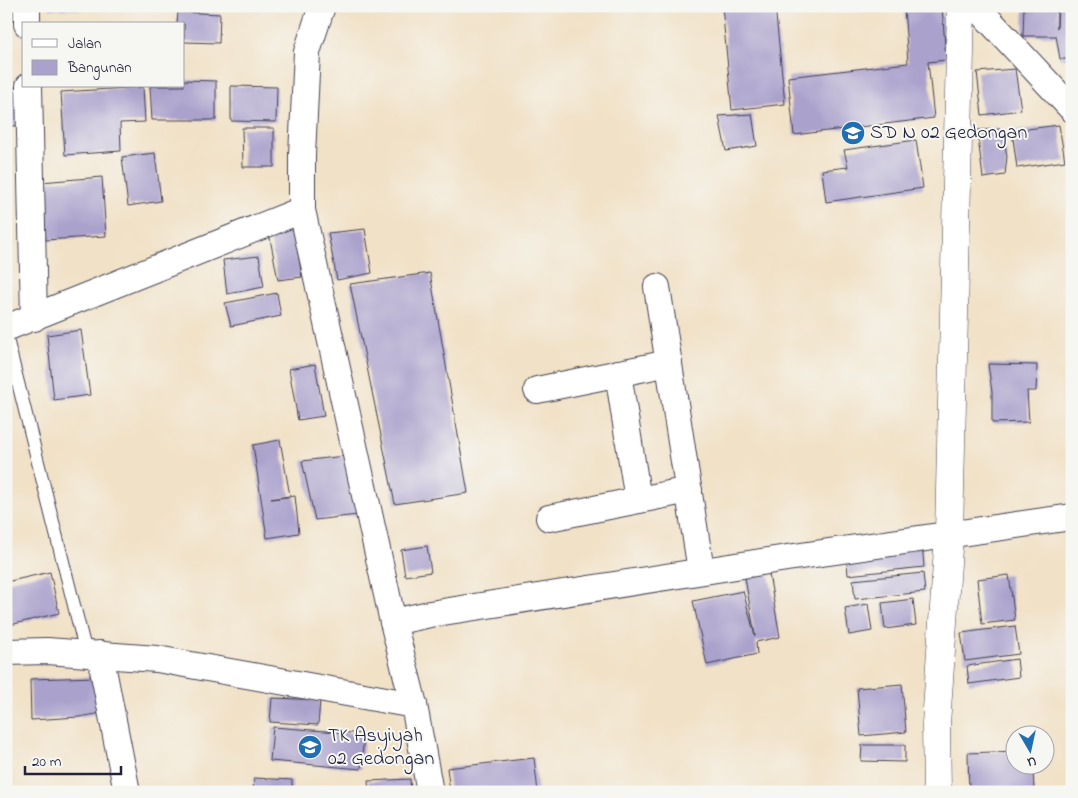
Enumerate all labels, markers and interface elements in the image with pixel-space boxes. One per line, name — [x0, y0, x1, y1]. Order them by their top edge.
legend — [22, 22, 185, 88]
text: Jalan — [68, 33, 101, 55]
text: Bangunan — [67, 57, 132, 80]
place label: SD N 02 Gedongan — [870, 119, 1027, 149]
school or university icon: SD N 02 Gedongan — [840, 120, 866, 146]
place label: TK Asyiyah 02 Gedongan — [328, 722, 434, 775]
north arrow — [1006, 726, 1056, 776]
school or university icon: TK Asyiyah 02 Gedongan — [297, 734, 323, 760]
scale bar — [25, 743, 121, 775]
text: U — [1026, 750, 1038, 772]
text: 20 m — [32, 751, 62, 773]

